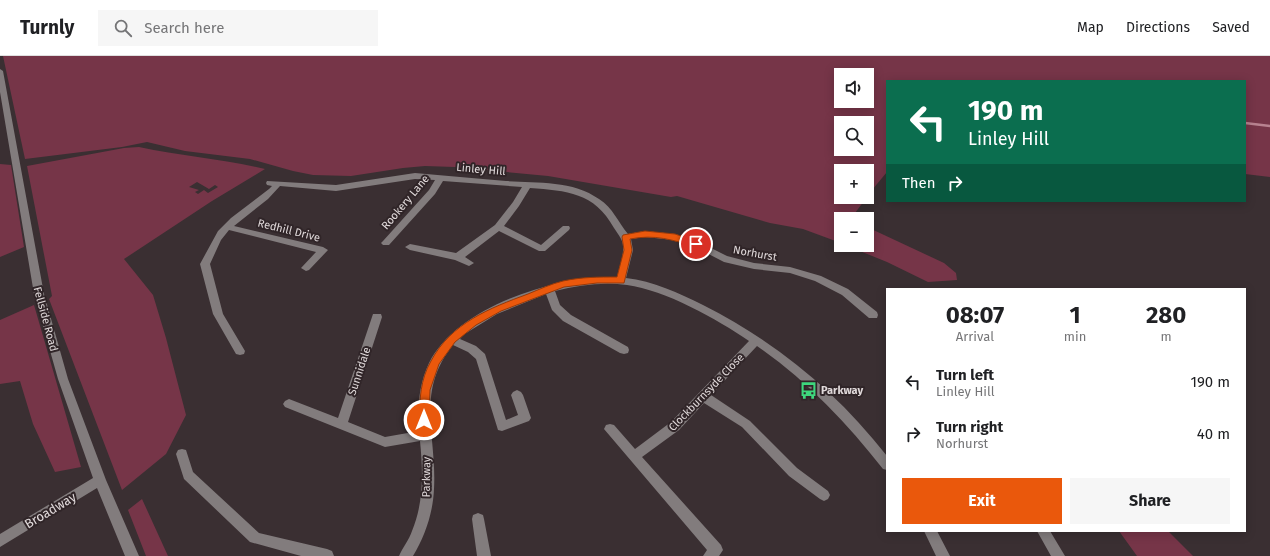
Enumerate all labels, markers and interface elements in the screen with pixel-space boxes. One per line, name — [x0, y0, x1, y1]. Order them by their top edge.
search box — [98, 10, 378, 46]
text: Turnly — [20, 16, 74, 39]
icon: search — [112, 17, 134, 39]
text: Search here — [144, 19, 224, 37]
text: Map — [1077, 19, 1104, 36]
text: Directions — [1126, 19, 1190, 36]
text: Saved — [1212, 19, 1250, 36]
map controls — [834, 68, 874, 252]
button: sound — [834, 68, 874, 108]
text: 190 m — [968, 94, 1043, 127]
icon: left — [902, 96, 954, 148]
button: search — [834, 116, 874, 156]
text: Linley Hill — [968, 128, 1049, 150]
street label: Linley Hill — [456, 161, 506, 178]
button: + — [834, 164, 874, 204]
street label: Rookery Lane — [379, 172, 432, 232]
icon: right — [944, 172, 966, 194]
text: Then — [902, 174, 936, 192]
button: − — [834, 212, 874, 252]
street label: Redhill Drive — [256, 216, 321, 245]
pin — [679, 227, 713, 261]
icon: arrive — [685, 233, 707, 255]
street label: Norhurst — [732, 243, 778, 264]
street label: Fellside Road — [31, 285, 60, 353]
text: 08:07 — [946, 301, 1004, 329]
text: 1 — [1069, 301, 1081, 329]
text: 280 — [1146, 301, 1186, 329]
text: Arrival — [956, 329, 994, 344]
text: min — [1064, 329, 1086, 344]
text: m — [1161, 329, 1172, 344]
street label: Sunnidale — [346, 345, 373, 397]
street label: Clockburnsyde Close — [666, 351, 747, 434]
text: Turn left — [936, 366, 994, 384]
icon: left — [902, 371, 924, 393]
text: 190 m — [1190, 373, 1230, 391]
bus stop icon: Parkway — [798, 380, 818, 400]
place label: Parkway — [821, 384, 863, 397]
text: Linley Hill — [936, 384, 995, 399]
position arrow — [403, 399, 445, 441]
text: Turn right — [936, 418, 1003, 436]
icon: right — [902, 423, 924, 445]
text: 40 m — [1197, 425, 1230, 443]
text: Norhurst — [936, 436, 988, 451]
street label: Parkway — [420, 456, 433, 497]
button: Exit — [902, 478, 1062, 524]
button: Share — [1070, 478, 1230, 524]
street label: Broadway — [22, 489, 79, 532]

